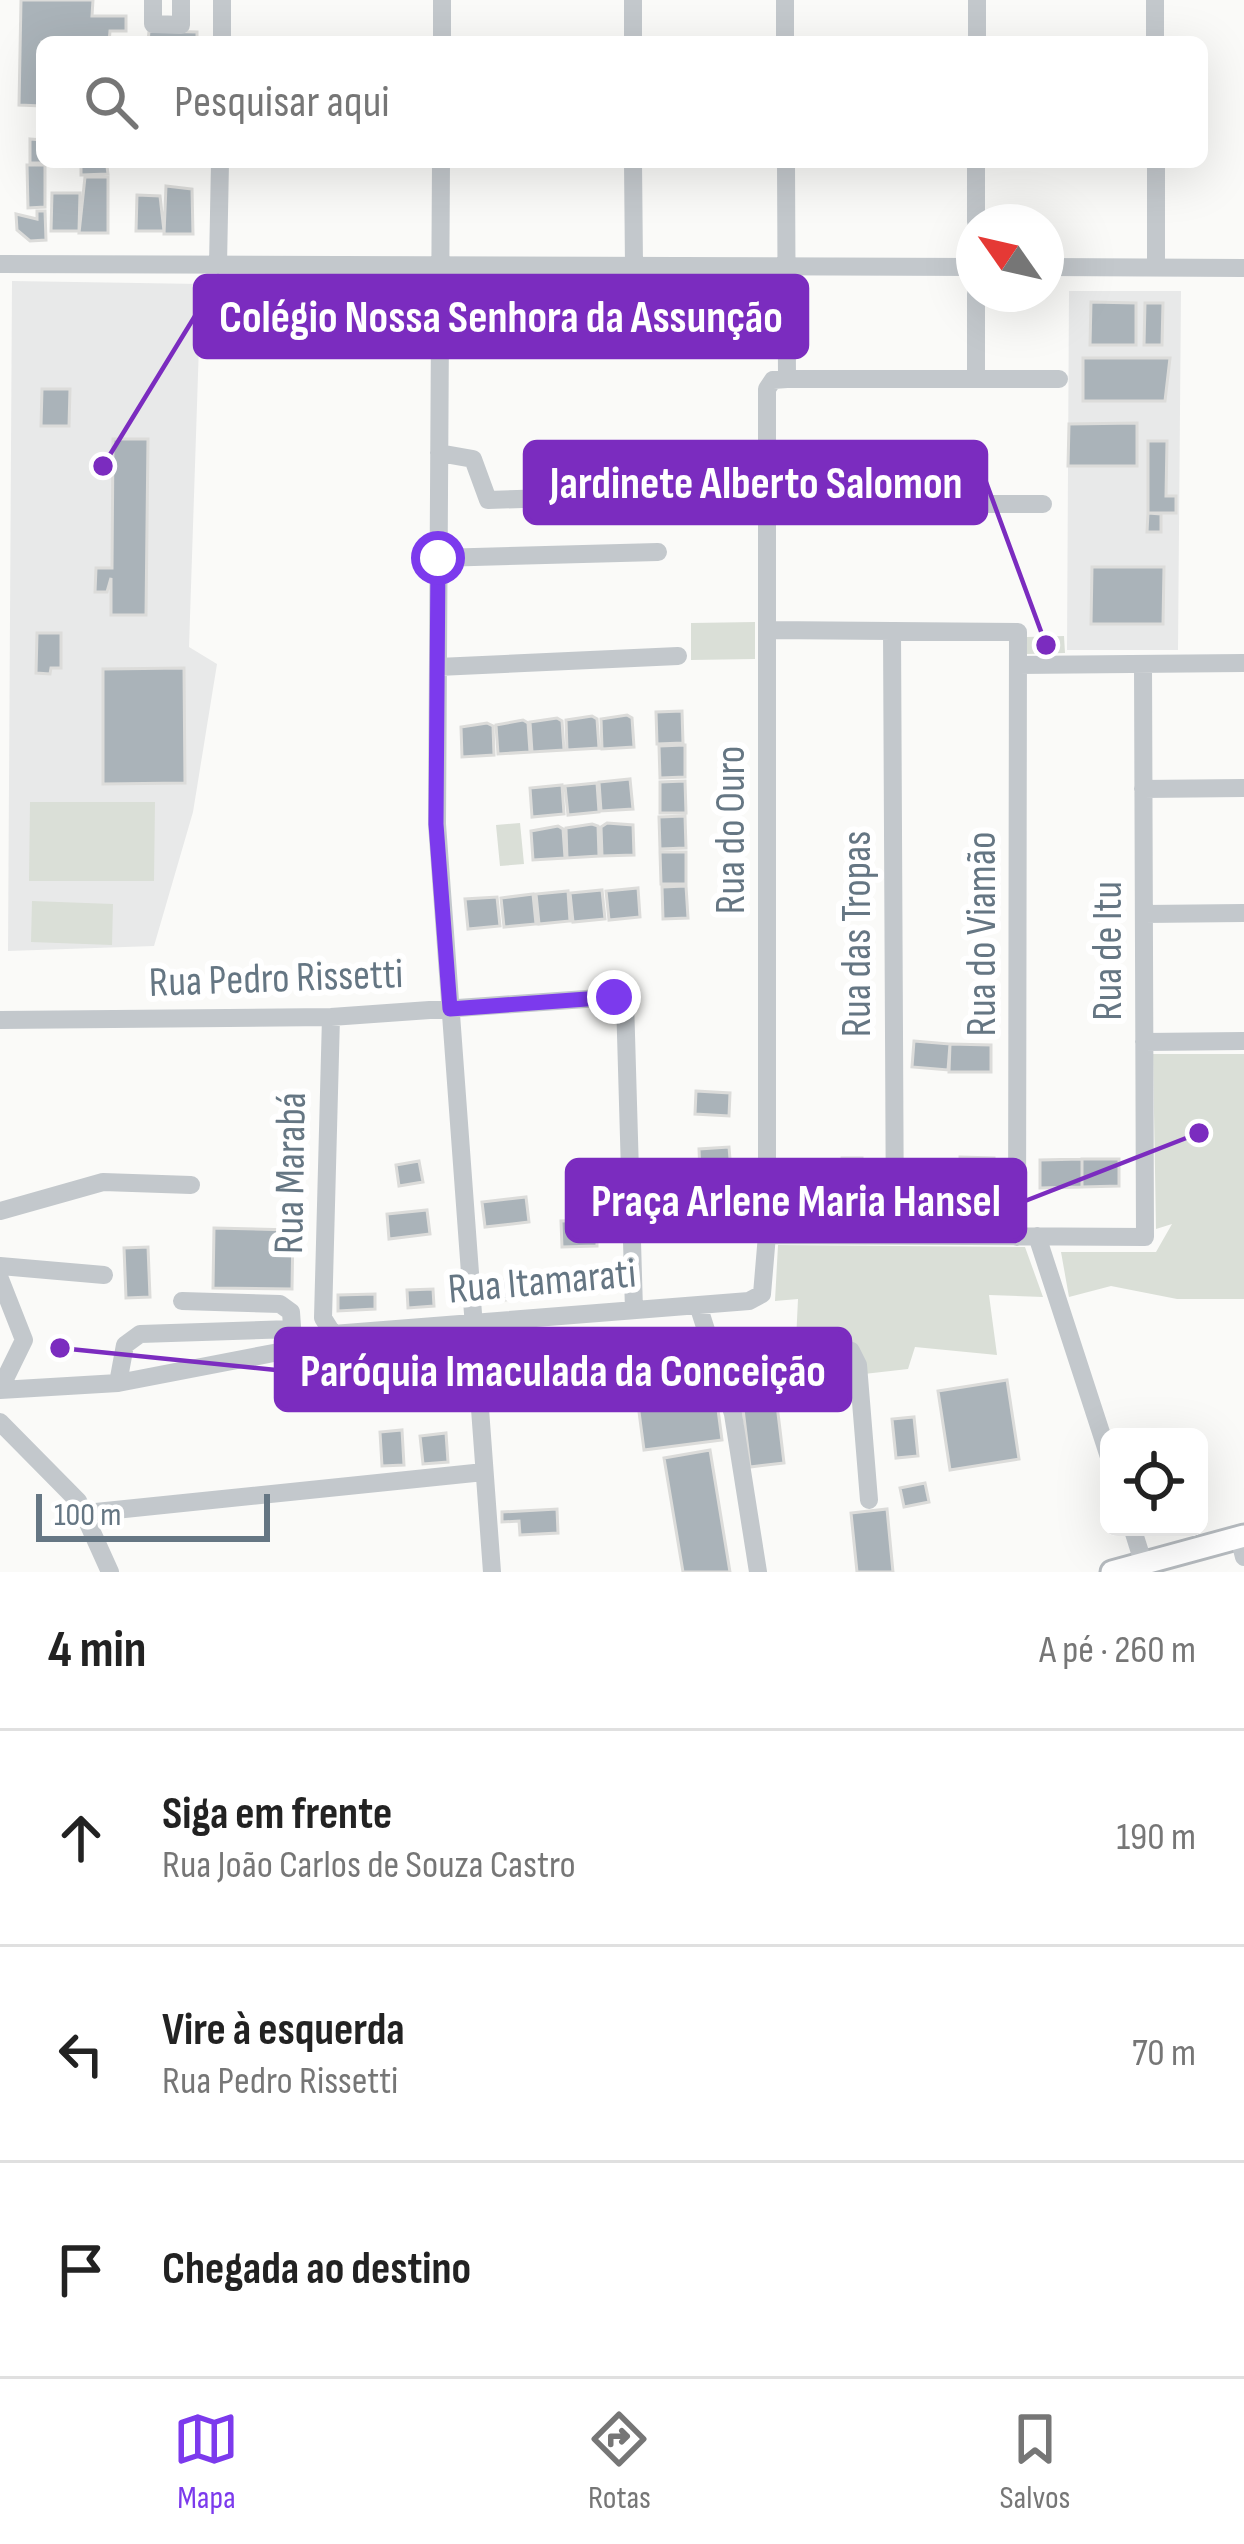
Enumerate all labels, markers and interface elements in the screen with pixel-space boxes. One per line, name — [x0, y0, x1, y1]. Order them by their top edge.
search box — [36, 36, 1208, 168]
icon: search — [78, 69, 144, 135]
text: Pesquisar aqui — [174, 75, 390, 130]
north arrow — [956, 204, 1064, 312]
callout: Colégio Nossa Senhora da Assunção — [195, 276, 807, 357]
text: Colégio Nossa Senhora da Assunção — [219, 291, 783, 346]
callout: Jardinete Alberto Salomon — [525, 442, 986, 523]
text: Jardinete Alberto Salomon — [548, 457, 963, 512]
route start — [411, 531, 465, 585]
street label: Rua do Ouro — [706, 746, 757, 914]
street label: Rua das Tropas — [832, 831, 883, 1037]
street label: Rua do Viamão — [957, 832, 1008, 1036]
street label: Rua de Itu — [1083, 881, 1134, 1021]
street label: Rua Pedro Rissetti — [148, 949, 404, 1009]
route end — [587, 970, 641, 1024]
street label: Rua Marabá — [264, 1092, 318, 1254]
callout: Praça Arlene Maria Hansel — [567, 1160, 1025, 1241]
text: Praça Arlene Maria Hansel — [591, 1175, 1001, 1230]
street label: Rua Itamarati — [446, 1248, 638, 1316]
callout: Paróquia Imaculada da Conceição — [276, 1329, 850, 1410]
text: Paróquia Imaculada da Conceição — [300, 1345, 826, 1400]
map controls — [1100, 1428, 1208, 1536]
button: locate — [1100, 1428, 1208, 1536]
scale bar — [36, 1488, 270, 1541]
text: 100 m — [54, 1495, 121, 1535]
text: 4 min — [48, 1620, 147, 1681]
text: A pé · 260 m — [1039, 1627, 1196, 1674]
text: Siga em frente — [162, 1787, 392, 1842]
icon: ahead — [48, 1805, 114, 1871]
text: 190 m — [1116, 1814, 1196, 1861]
text: Rua João Carlos de Souza Castro — [162, 1842, 576, 1889]
text: Vire à esquerda — [162, 2003, 405, 2058]
icon: left — [48, 2021, 114, 2087]
text: 70 m — [1132, 2030, 1196, 2077]
text: Rua Pedro Rissetti — [162, 2058, 398, 2105]
icon: arrive — [48, 2237, 114, 2303]
text: Chegada ao destino — [162, 2242, 471, 2297]
tab: Mapa — [173, 2406, 239, 2518]
tab: Rotas — [586, 2406, 652, 2518]
tab: Salvos — [999, 2406, 1070, 2518]

